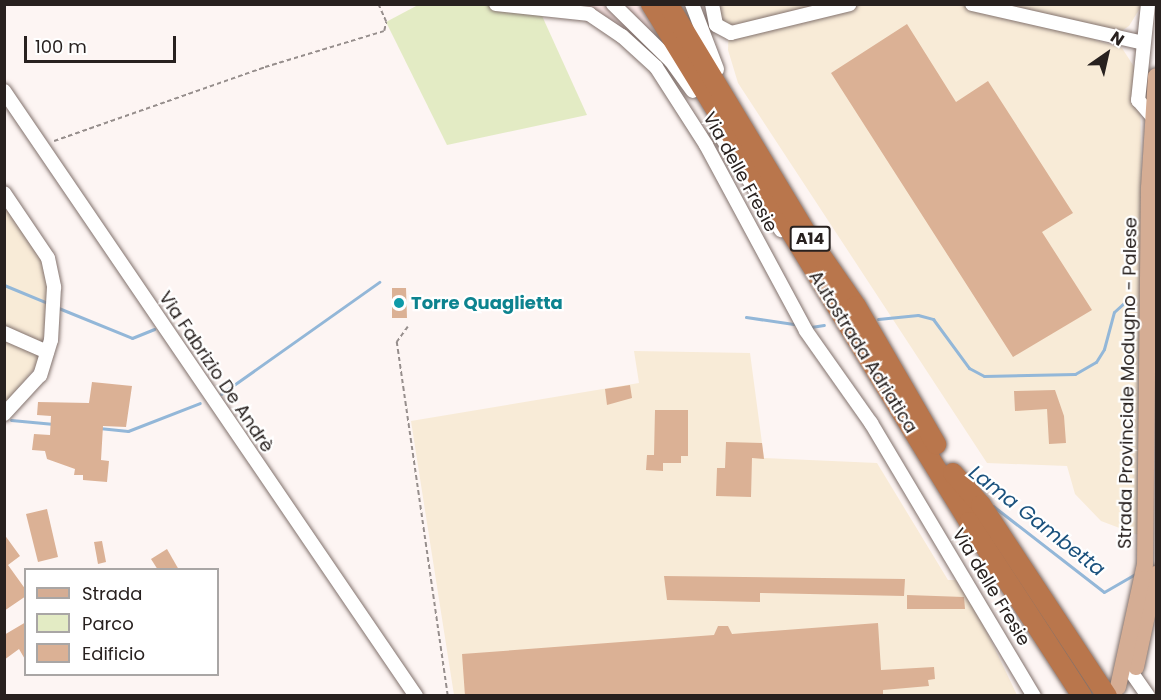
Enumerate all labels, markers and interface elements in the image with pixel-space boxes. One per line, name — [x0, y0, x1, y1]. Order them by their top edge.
scale bar — [27, 24, 178, 62]
north arrow — [1077, 24, 1137, 84]
text: N — [1106, 26, 1129, 52]
text: 100 m — [35, 34, 87, 59]
street label: Via delle Fresie — [698, 108, 782, 236]
street label: Strada Provinciale Modugno - Palese — [1114, 217, 1142, 549]
road number: A14 — [789, 226, 831, 252]
street label: Autostrada Adriatica — [804, 267, 922, 437]
street label: Via Fabrizio De Andrè — [154, 287, 278, 457]
place label: Torre Quaglietta — [411, 292, 563, 314]
marker: Torre Quaglietta — [392, 296, 406, 310]
water label: Lama Gambetta — [964, 460, 1110, 582]
street label: Via delle Fresie — [947, 524, 1035, 650]
legend — [24, 568, 219, 676]
text: Strada — [82, 581, 142, 606]
text: Parco — [82, 611, 134, 636]
text: Edificio — [82, 641, 145, 666]

